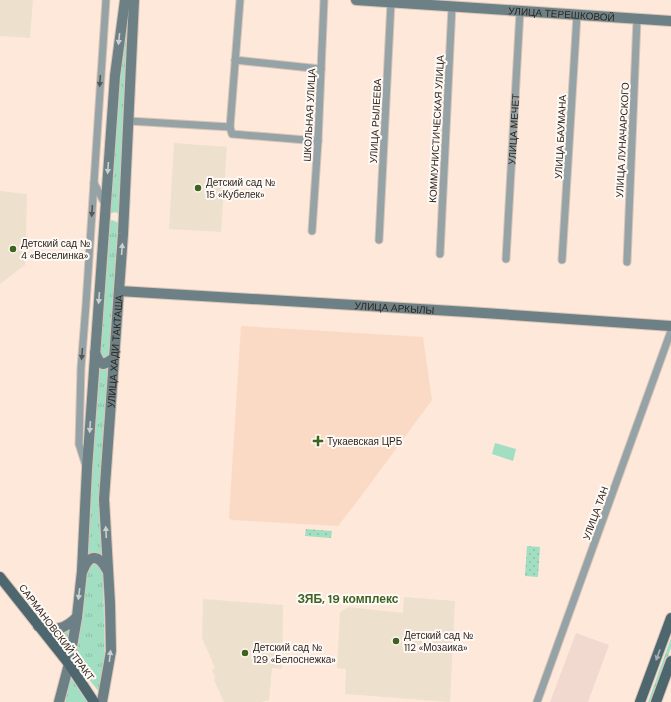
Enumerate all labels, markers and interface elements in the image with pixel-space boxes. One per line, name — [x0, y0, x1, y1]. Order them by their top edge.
street label: УЛИЦА ТЕРЕШКОВОЙ — [508, 4, 615, 24]
one-way arrow — [116, 33, 122, 45]
street label: КОММУНИСТИЧЕСКАЯ УЛИЦА — [426, 55, 447, 203]
street label: ШКОЛЬНАЯ УЛИЦА — [301, 68, 318, 162]
one-way arrow — [97, 75, 104, 87]
street label: УЛИЦА РЫЛЕЕВА — [367, 78, 384, 164]
street label: УЛИЦА ЛУНАЧАРСКОГО — [613, 82, 632, 198]
street label: УЛИЦА МЕЧЕТ — [505, 93, 522, 165]
street label: УЛИЦА БАУМАНА — [552, 94, 569, 179]
one-way arrow — [105, 162, 112, 174]
place label: Детский сад № 15 «Кубелек» — [206, 176, 276, 201]
marker: Детский сад № 15 «Кубелек» — [193, 183, 203, 193]
one-way arrow — [89, 205, 96, 217]
place label: Детский сад № 4 «Веселинка» — [21, 237, 91, 262]
one-way arrow — [118, 243, 125, 255]
marker: Детский сад № 4 «Веселинка» — [8, 244, 18, 254]
one-way arrow — [96, 292, 103, 304]
street label: УЛИЦА ХАДИ ТАКТАША — [105, 294, 126, 408]
street label: УЛИЦА АРКЫЛЫ — [354, 299, 435, 317]
one-way arrow — [79, 348, 85, 360]
one-way arrow — [87, 421, 94, 433]
marker: Тукаевская ЦРБ — [312, 435, 324, 447]
place label: Тукаевская ЦРБ — [327, 435, 403, 448]
street label: УЛИЦА ТАН — [580, 485, 611, 542]
one-way arrow — [102, 526, 109, 538]
street label: САРМАНОВСКИЙ ТРАКТ — [16, 582, 97, 683]
one-way arrow — [76, 588, 83, 600]
district label: ЗЯБ, 19 комплекс — [298, 591, 399, 607]
place label: Детский сад № 112 «Мозаика» — [404, 629, 474, 654]
marker: Детский сад № 112 «Мозаика» — [391, 636, 401, 646]
place label: Детский сад № 129 «Белоснежка» — [253, 641, 336, 666]
marker: Детский сад № 129 «Белоснежка» — [240, 648, 250, 658]
one-way arrow — [654, 649, 660, 661]
one-way arrow — [107, 650, 113, 662]

